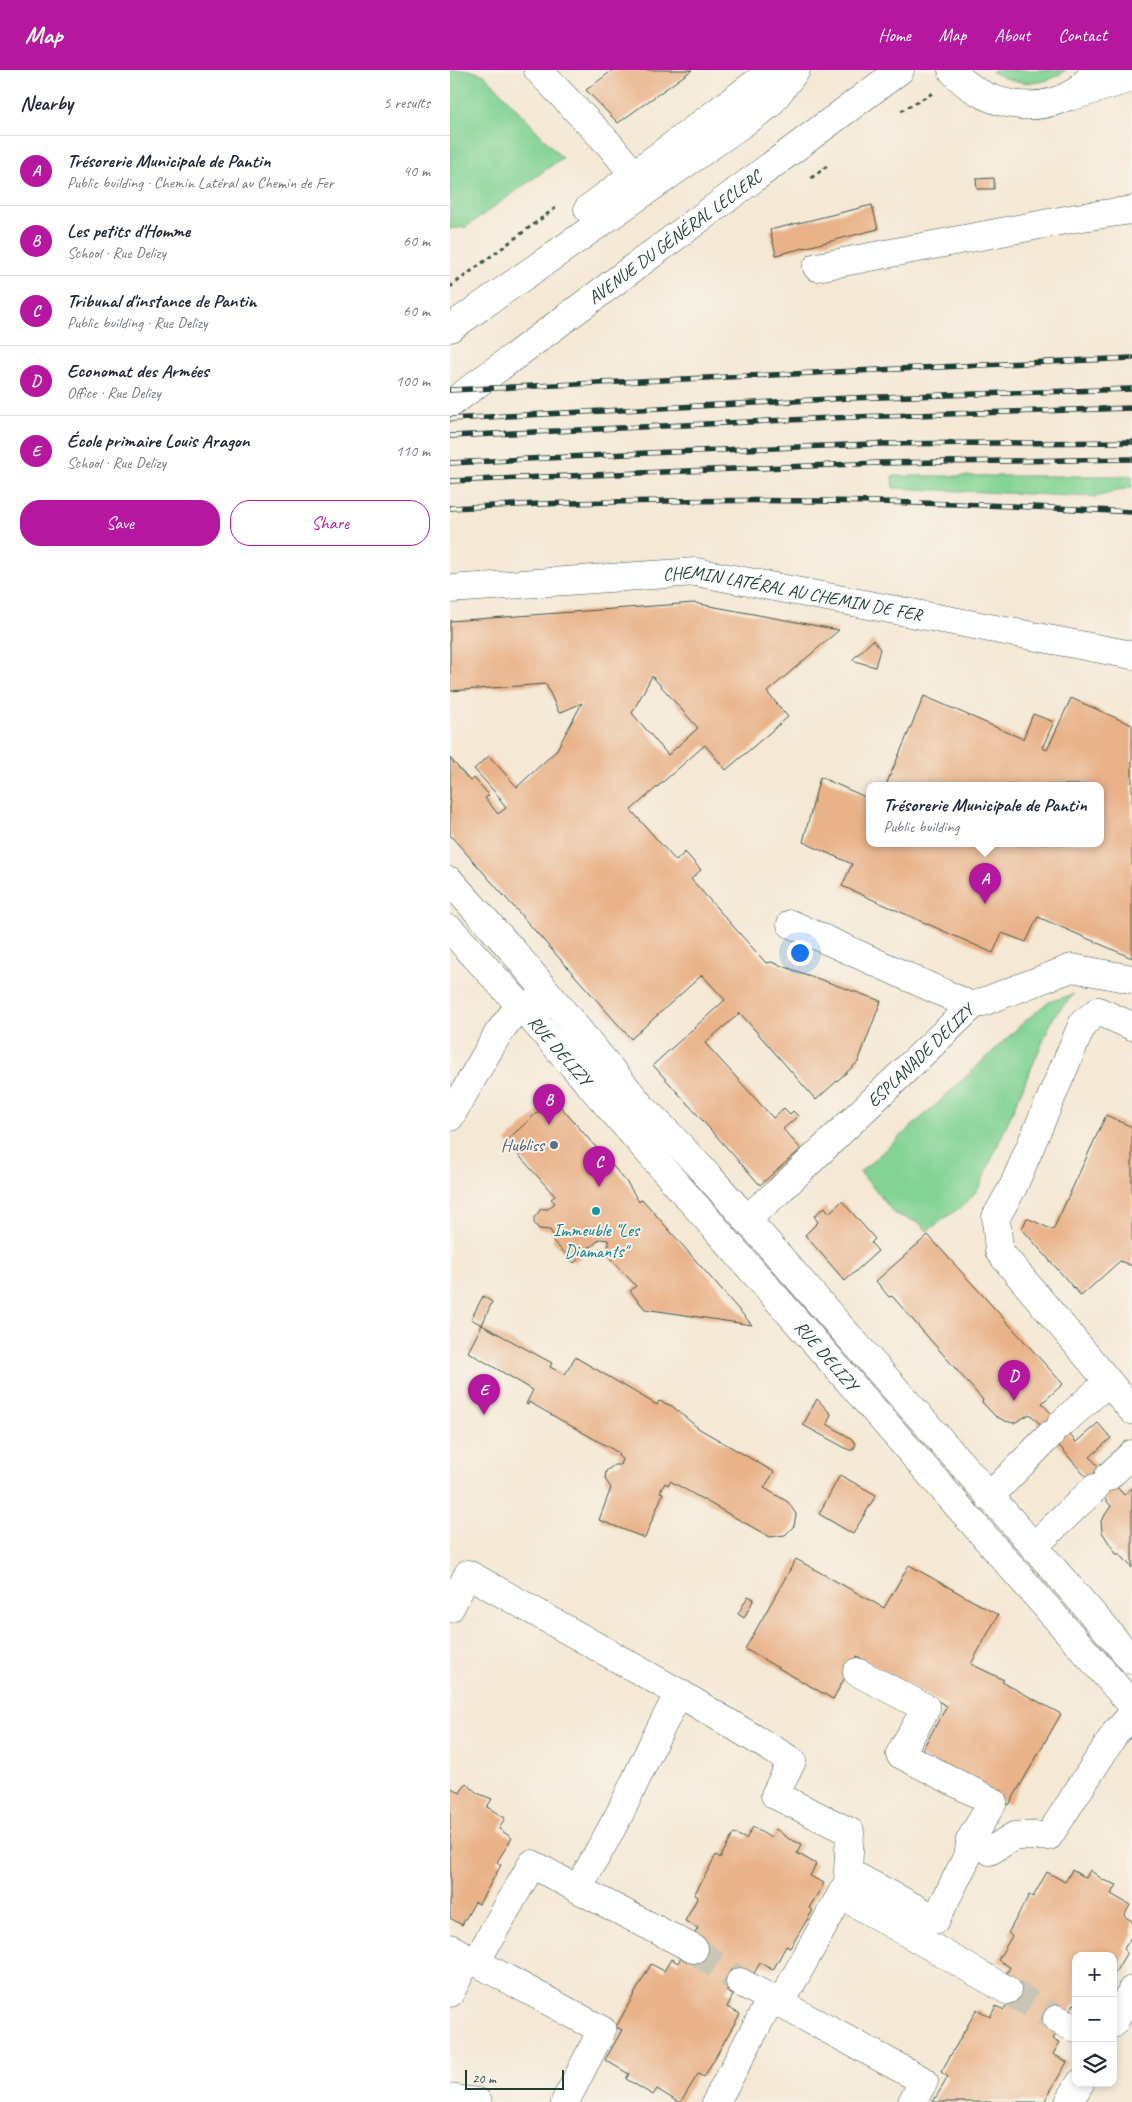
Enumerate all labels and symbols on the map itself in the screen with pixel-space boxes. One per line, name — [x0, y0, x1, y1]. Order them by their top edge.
street label: AVENUE DU GÉNÉRAL LECLERC — [584, 164, 768, 309]
street label: CHEMIN LATÉRAL AU CHEMIN DE FER — [662, 560, 925, 626]
pin: A — [969, 863, 1001, 904]
your location — [787, 940, 813, 966]
street label: ESPLANADE DELIZY — [862, 997, 980, 1112]
street label: RUE DELIZY — [523, 1011, 598, 1092]
pin: B — [533, 1084, 565, 1125]
place label: Hubliss — [501, 1134, 546, 1156]
marker: Hubliss — [548, 1139, 560, 1151]
pin: C — [583, 1146, 615, 1187]
marker: Immeuble "Les Diamants" — [590, 1205, 602, 1217]
place label: Immeuble "Les Diamants" — [553, 1219, 641, 1262]
street label: RUE DELIZY — [790, 1316, 865, 1397]
pin: D — [998, 1360, 1030, 1401]
pin: E — [468, 1374, 500, 1415]
scale bar — [465, 2067, 564, 2090]

